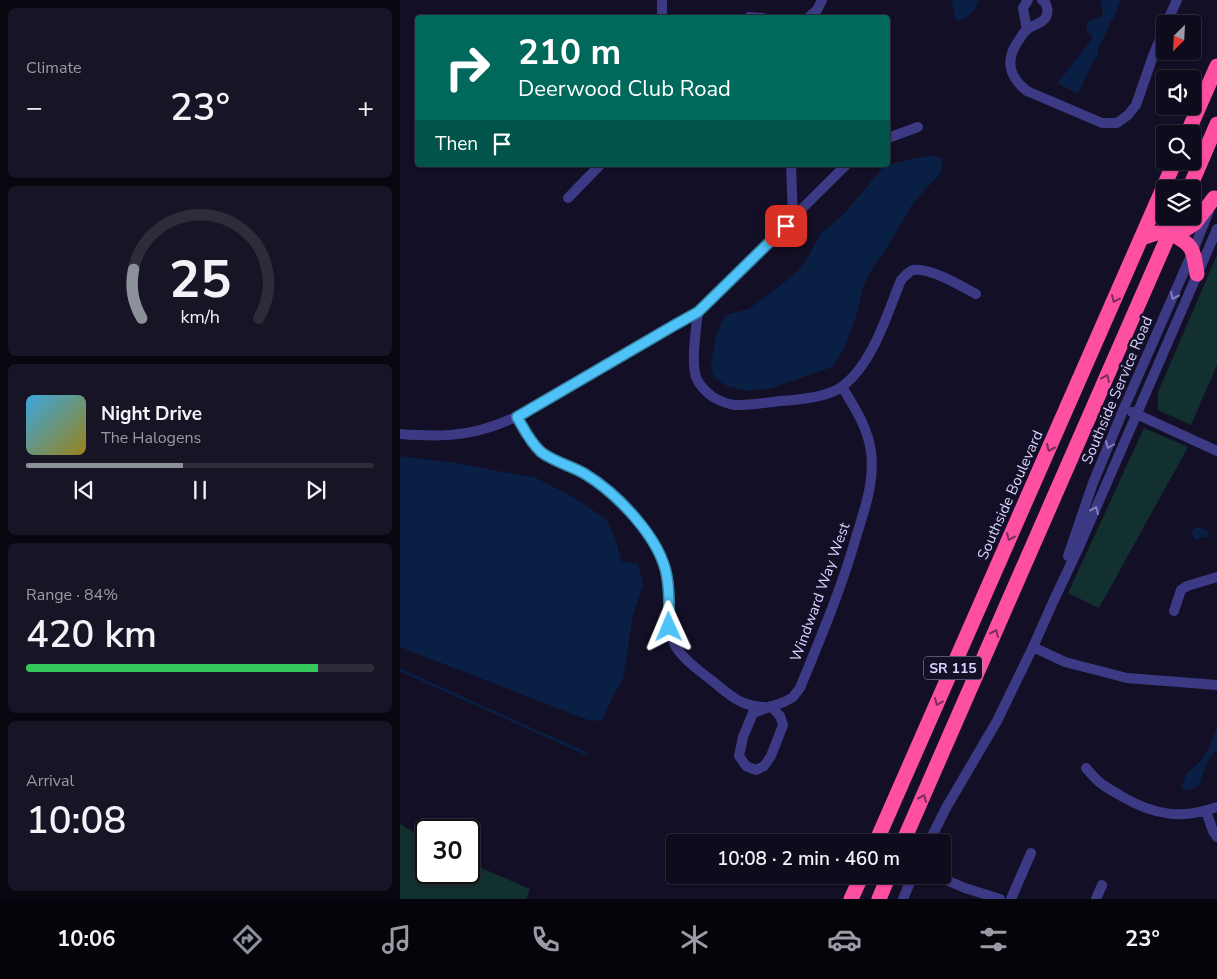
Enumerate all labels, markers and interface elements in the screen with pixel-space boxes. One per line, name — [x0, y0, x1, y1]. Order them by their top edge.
north arrow — [1156, 15, 1201, 60]
map controls — [1156, 15, 1201, 225]
text: 210 m — [518, 29, 621, 76]
icon: right — [435, 35, 500, 100]
text: Climate — [26, 57, 81, 79]
button: sound — [1156, 70, 1201, 115]
text: Deerwood Club Road — [518, 74, 731, 104]
text: 23° — [170, 82, 230, 133]
text: − — [26, 89, 43, 127]
text: + — [357, 89, 374, 127]
button: search — [1156, 125, 1201, 170]
icon: arrive — [488, 130, 516, 158]
text: Then — [435, 131, 478, 157]
button: layers — [1156, 180, 1201, 225]
pin — [765, 205, 807, 247]
icon: arrive — [772, 212, 800, 240]
text: 25 — [169, 244, 231, 315]
one-way arrow — [1169, 291, 1180, 300]
one-way arrow — [1110, 294, 1121, 303]
text: km/h — [180, 305, 220, 329]
street label: Southside Service Road — [1077, 313, 1157, 467]
one-way arrow — [1100, 374, 1111, 383]
text: Night Drive — [101, 401, 202, 427]
text: The Halogens — [101, 427, 201, 449]
street label: Southside Boulevard — [972, 427, 1048, 563]
one-way arrow — [1105, 440, 1115, 449]
one-way arrow — [1045, 443, 1056, 452]
icon: previous — [70, 476, 98, 504]
icon: pause — [186, 476, 214, 504]
icon: next — [302, 476, 330, 504]
one-way arrow — [1088, 506, 1099, 515]
street label: Windward Way West — [786, 519, 855, 664]
one-way arrow — [1006, 533, 1016, 541]
text: Range · 84% — [26, 584, 118, 606]
position arrow — [642, 600, 694, 652]
text: 420 km — [26, 609, 157, 660]
one-way arrow — [988, 629, 999, 638]
road number: SR 115 — [924, 656, 982, 680]
one-way arrow — [933, 697, 944, 706]
text: Arrival — [26, 770, 74, 792]
one-way arrow — [916, 794, 927, 803]
text: 10:08 — [26, 795, 126, 846]
speed limit sign: 30 — [415, 819, 480, 884]
text: 10:08 · 2 min · 460 m — [717, 846, 900, 872]
icon: directions — [230, 922, 265, 957]
icon: music — [379, 922, 414, 957]
icon: phone — [528, 922, 563, 957]
icon: climate — [677, 922, 712, 957]
icon: car — [827, 922, 862, 957]
icon: filters — [976, 922, 1011, 957]
text: 10:06 — [57, 924, 115, 954]
text: 23° — [1125, 924, 1160, 954]

